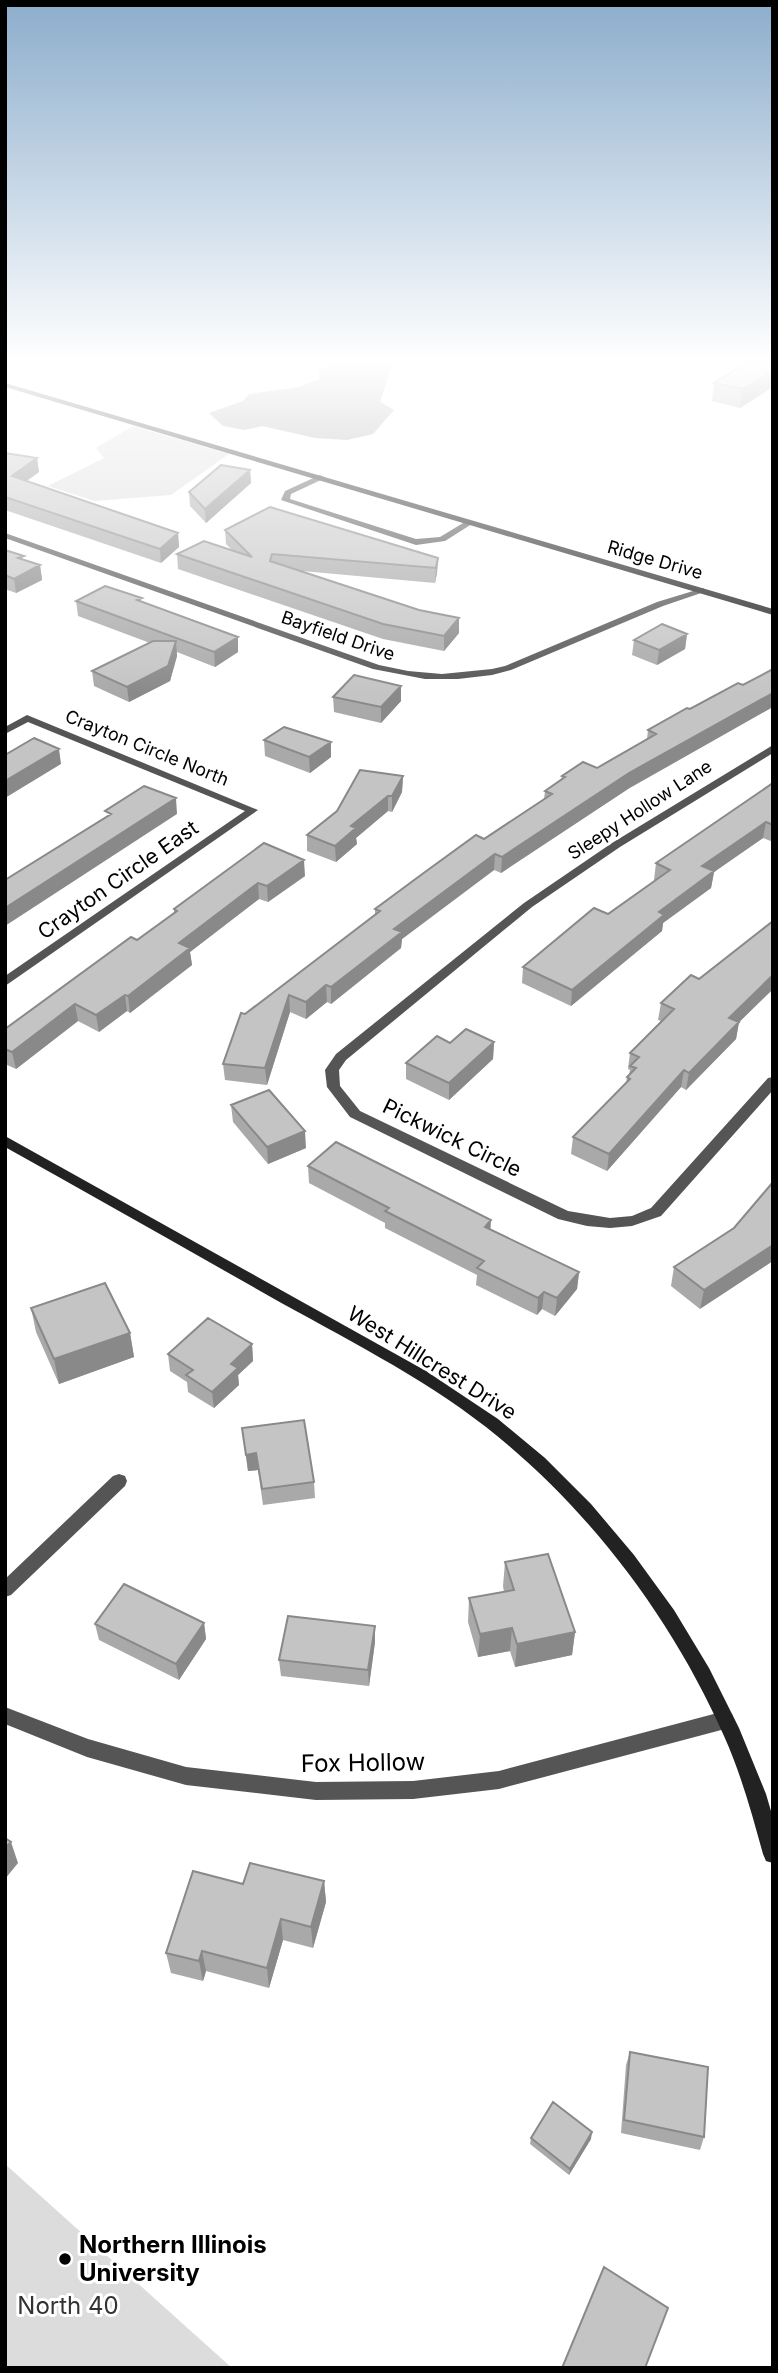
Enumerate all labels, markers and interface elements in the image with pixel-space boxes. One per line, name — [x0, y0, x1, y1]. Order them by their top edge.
street label: Ridge Drive — [605, 536, 705, 583]
street label: Bayfield Drive — [279, 606, 398, 665]
street label: Crayton Circle North — [62, 705, 232, 790]
street label: Sleepy Hollow Lane — [564, 755, 716, 864]
street label: Crayton Circle East — [33, 815, 203, 944]
street label: Pickwick Circle — [379, 1093, 526, 1182]
street label: West Hillcrest Drive — [343, 1300, 521, 1425]
street label: Fox Hollow — [301, 1747, 425, 1778]
place label: Northern Illinois University — [79, 2230, 267, 2287]
marker: Northern Illinois University — [57, 2251, 73, 2267]
park label: North 40 — [17, 2291, 119, 2320]

